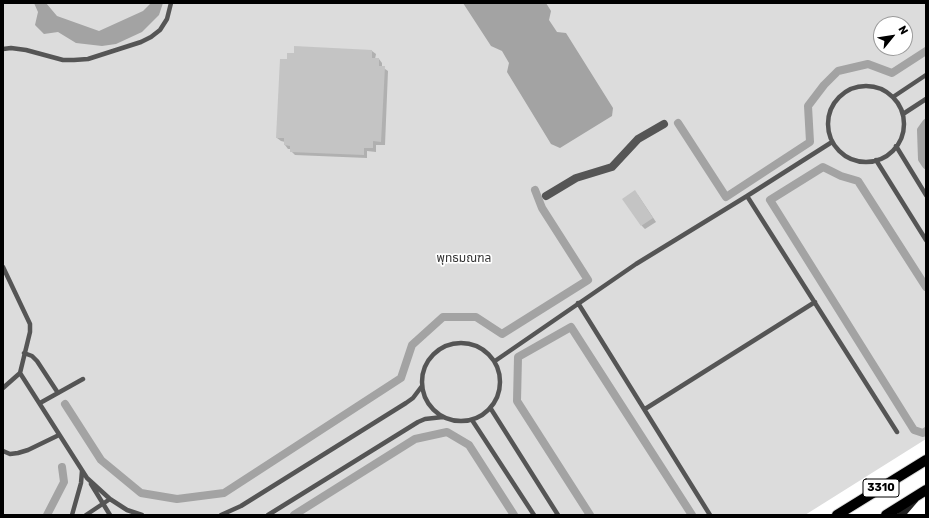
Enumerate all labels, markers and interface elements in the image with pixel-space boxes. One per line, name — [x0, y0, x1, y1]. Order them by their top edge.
north arrow — [873, 16, 913, 56]
text: N — [895, 24, 911, 37]
park label: พุทธมณฑล — [437, 252, 491, 266]
road number: 3310 — [863, 479, 899, 497]

